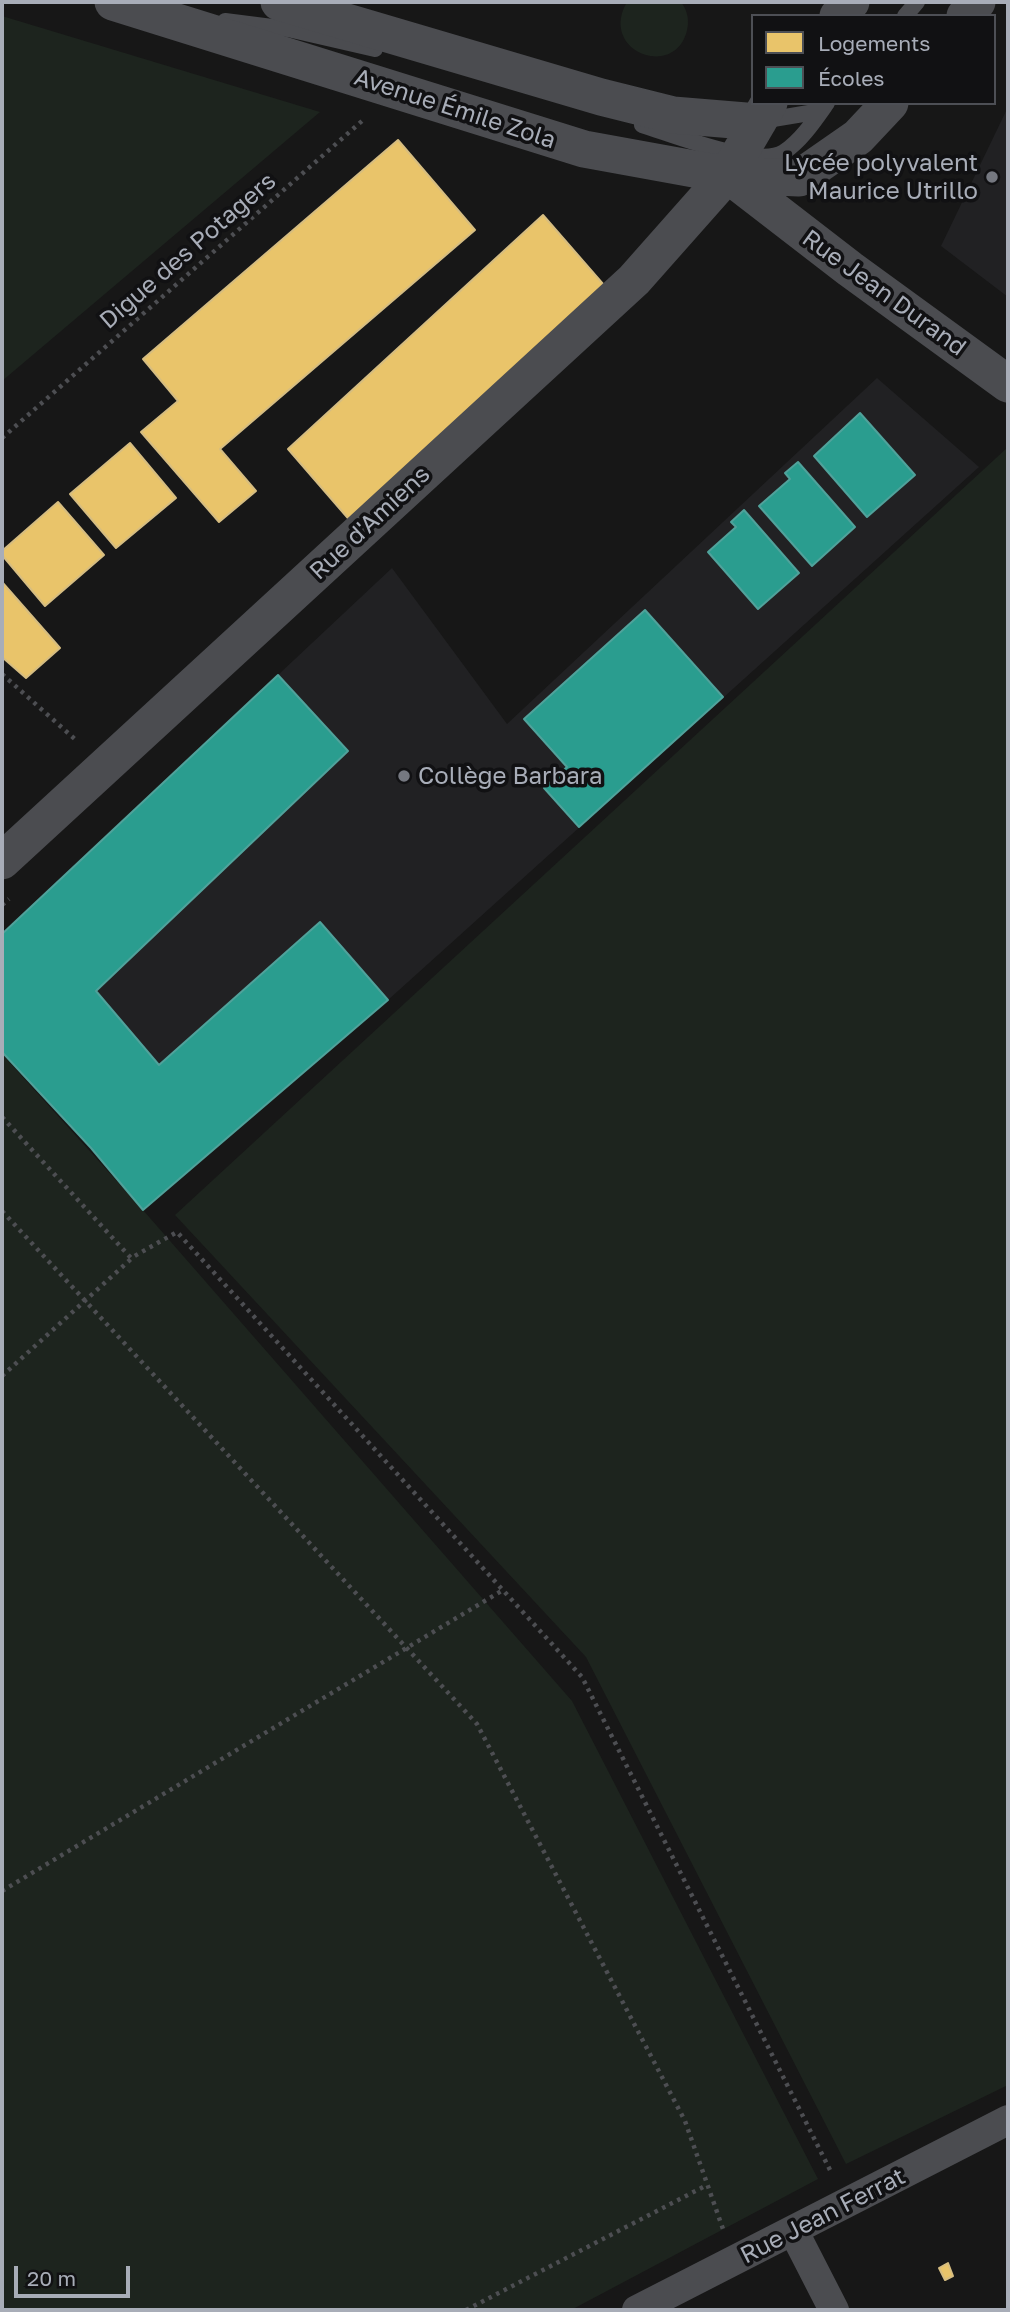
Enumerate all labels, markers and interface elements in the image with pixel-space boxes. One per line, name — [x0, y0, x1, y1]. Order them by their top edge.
legend — [751, 14, 996, 105]
text: Logements — [818, 30, 930, 56]
street label: Avenue Émile Zola — [351, 63, 559, 155]
text: Écoles — [818, 65, 884, 91]
place label: Lycée polyvalent Maurice Utrillo — [784, 149, 978, 205]
street label: Digue des Potagers — [94, 167, 282, 335]
marker: Lycée polyvalent Maurice Utrillo — [984, 169, 1000, 185]
street label: Rue Jean Durand — [797, 224, 971, 362]
street label: Rue d'Amiens — [304, 460, 436, 586]
place label: Collège Barbara — [418, 762, 602, 790]
marker: Collège Barbara — [396, 768, 412, 784]
street label: Rue Jean Ferrat — [736, 2162, 910, 2270]
scale bar — [18, 2252, 133, 2296]
text: 20 m — [27, 2265, 76, 2291]

